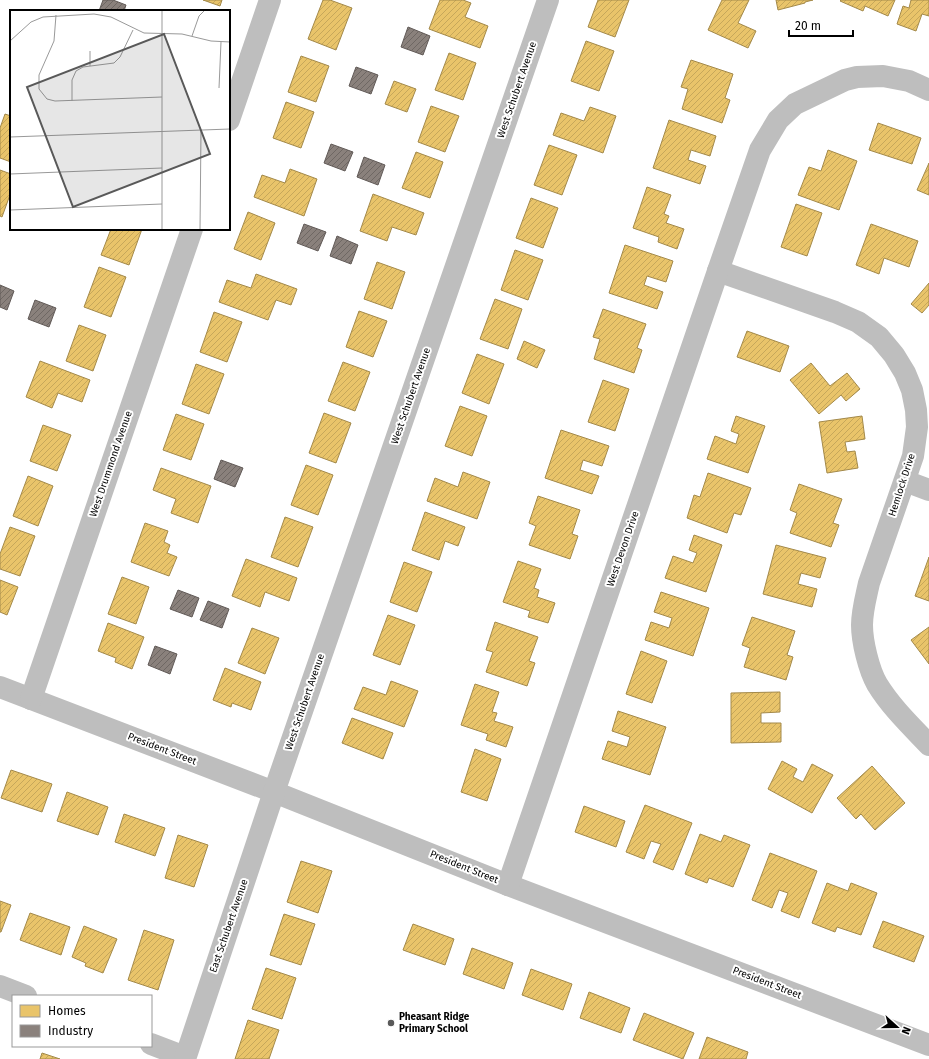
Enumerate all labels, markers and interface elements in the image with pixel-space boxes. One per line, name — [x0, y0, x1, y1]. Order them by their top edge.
inset map — [10, 10, 230, 230]
scale bar — [789, 12, 853, 38]
text: 20 m — [795, 19, 821, 33]
street label: West Schubert Avenue — [495, 40, 539, 140]
street label: West Schubert Avenue — [389, 346, 433, 446]
street label: West Drummond Avenue — [87, 409, 135, 519]
street label: Hemlock Drive — [886, 452, 918, 518]
street label: West Devon Drive — [604, 510, 642, 588]
street label: West Schubert Avenue — [283, 652, 327, 752]
street label: President Street — [126, 730, 198, 768]
street label: President Street — [428, 848, 500, 886]
street label: East Schubert Avenue — [207, 878, 251, 974]
street label: President Street — [731, 964, 803, 1002]
legend — [12, 995, 152, 1047]
text: Homes — [48, 1004, 86, 1018]
north arrow — [877, 1007, 917, 1047]
place label: Pheasant Ridge Primary School — [399, 1011, 470, 1035]
marker: Pheasant Ridge Primary School — [386, 1018, 396, 1028]
text: Industry — [48, 1024, 93, 1038]
text: N — [898, 1025, 913, 1036]

